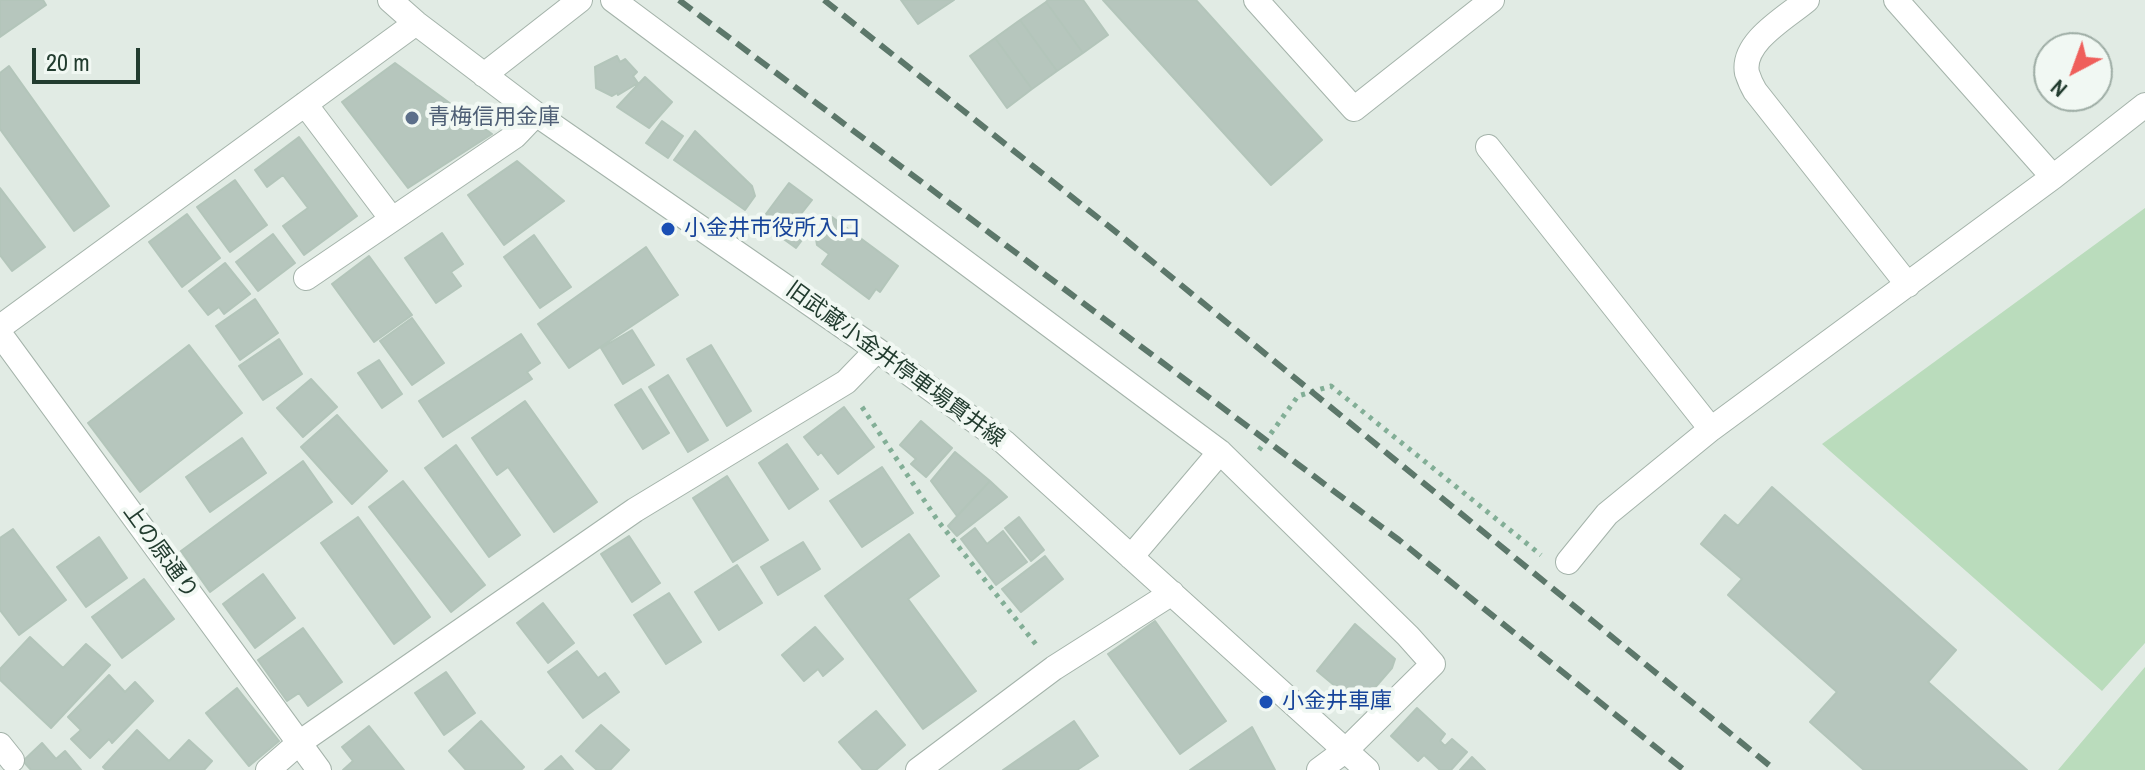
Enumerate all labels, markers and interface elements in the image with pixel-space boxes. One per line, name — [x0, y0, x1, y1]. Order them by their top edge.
scale bar — [36, 32, 144, 82]
north arrow — [2033, 32, 2113, 112]
text: 20 m — [46, 46, 90, 78]
text: N — [2044, 73, 2073, 104]
place label: 青梅信用金庫 — [428, 105, 560, 131]
marker: 青梅信用金庫 — [403, 109, 421, 127]
place label: 小金井市役所入口 — [684, 216, 860, 242]
marker: 小金井市役所入口 — [659, 220, 677, 238]
street label: 旧武蔵小金井停車場貫井線 — [780, 277, 1010, 453]
street label: 上の原通り — [117, 500, 203, 604]
place label: 小金井車庫 — [1282, 689, 1392, 715]
marker: 小金井車庫 — [1257, 693, 1275, 711]

